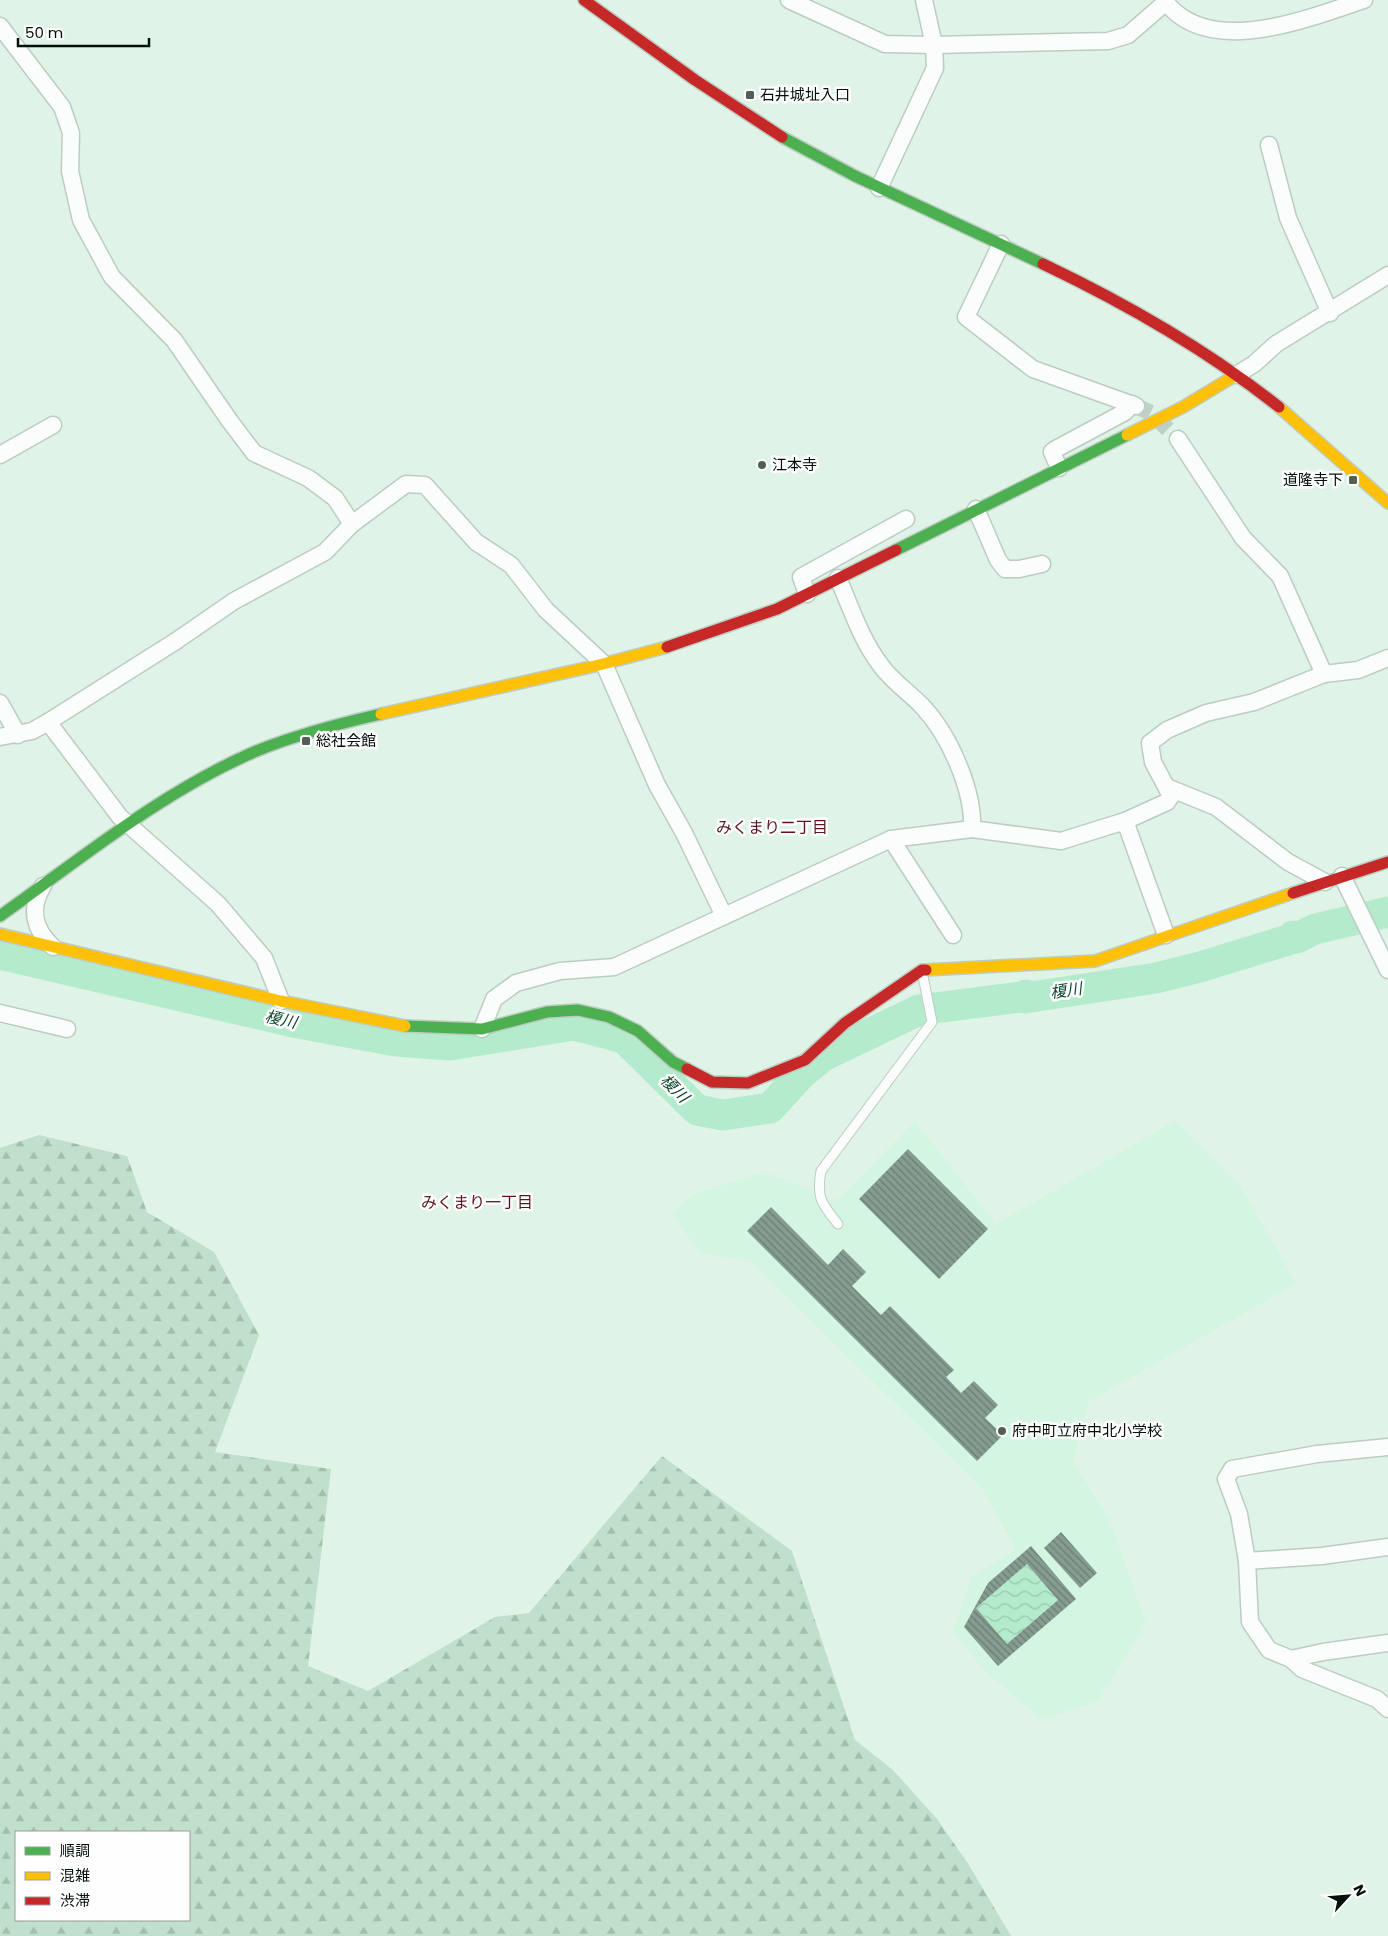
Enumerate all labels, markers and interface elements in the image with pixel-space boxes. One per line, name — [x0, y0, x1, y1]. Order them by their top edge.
scale bar — [18, 15, 149, 47]
text: 50 m — [25, 22, 63, 43]
place label: 石井城址入口 — [760, 84, 850, 105]
marker: 石井城址入口 — [744, 89, 756, 101]
place label: 江本寺 — [772, 454, 817, 475]
marker: 江本寺 — [756, 459, 768, 471]
place label: 道隆寺下 — [1283, 469, 1343, 490]
marker: 道隆寺下 — [1347, 474, 1359, 486]
place label: 総社会館 — [316, 730, 376, 751]
marker: 総社会館 — [300, 735, 312, 747]
district label: みくまり二丁目 — [716, 816, 828, 839]
water label: 榎川 — [1049, 977, 1085, 1004]
water label: 榎川 — [263, 1005, 301, 1035]
water label: 榎川 — [655, 1069, 696, 1109]
district label: みくまり一丁目 — [421, 1191, 533, 1214]
place label: 府中町立府中北小学校 — [1012, 1420, 1162, 1441]
marker: 府中町立府中北小学校 — [996, 1425, 1008, 1437]
legend — [15, 1831, 190, 1921]
text: 順調 — [60, 1840, 90, 1861]
text: 混雑 — [60, 1865, 90, 1886]
north arrow — [1323, 1871, 1373, 1921]
text: N — [1348, 1881, 1371, 1899]
text: 渋滞 — [60, 1890, 90, 1911]

